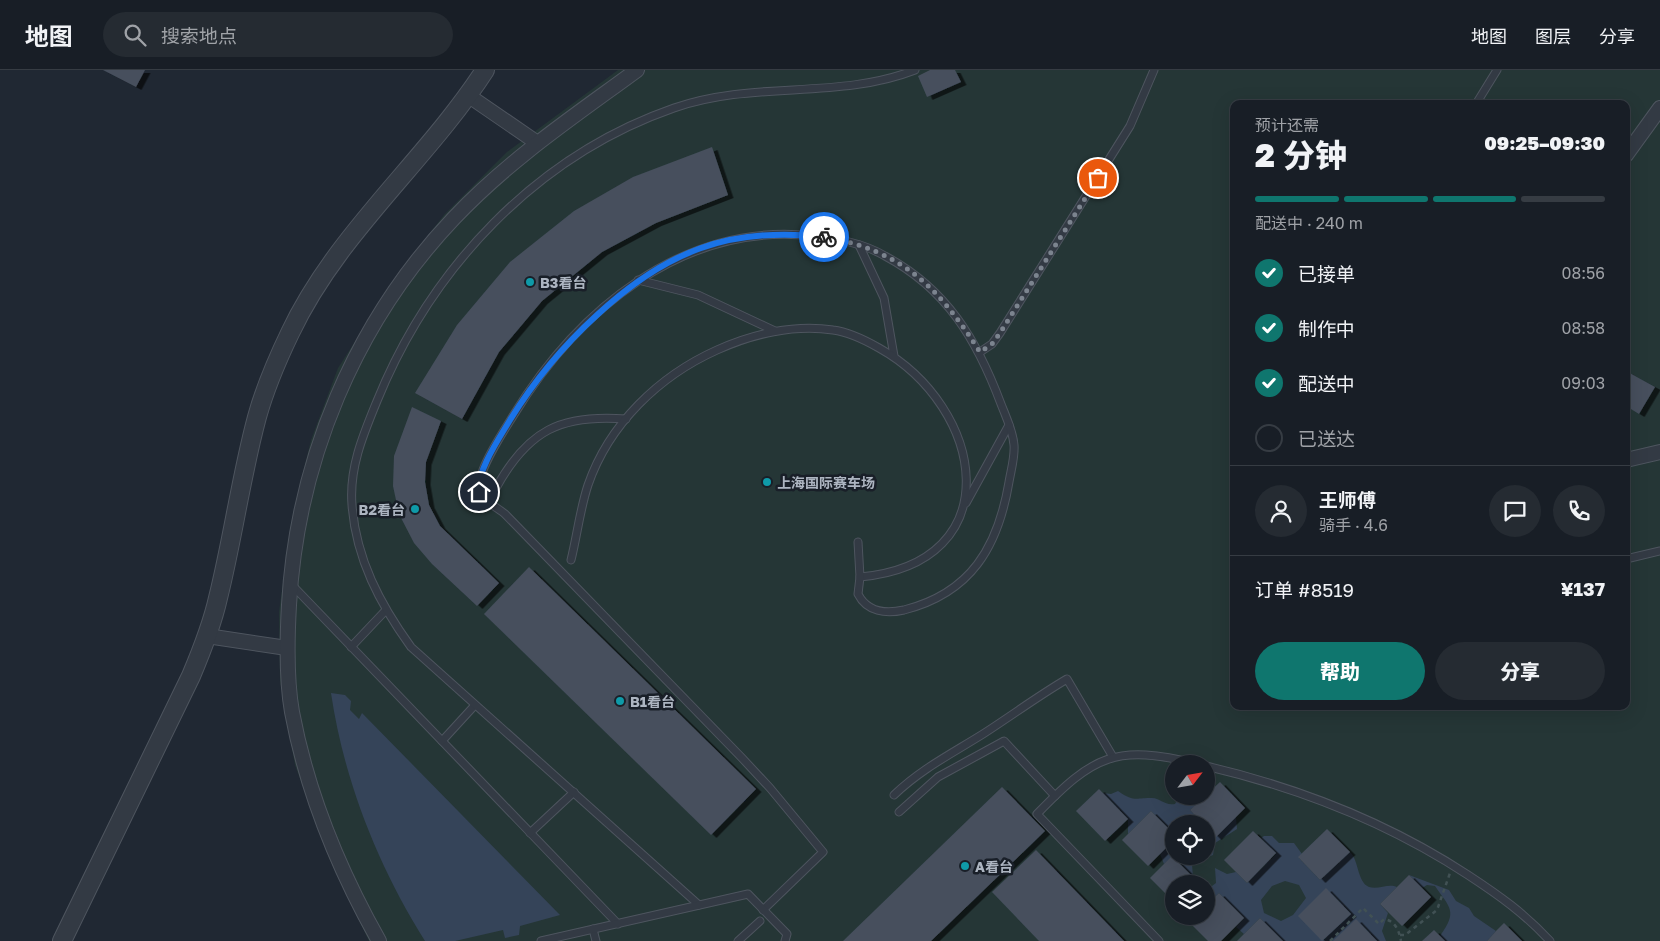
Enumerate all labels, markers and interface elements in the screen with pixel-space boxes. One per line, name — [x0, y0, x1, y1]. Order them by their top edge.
search box — [103, 12, 453, 57]
text: 地图 — [25, 21, 73, 50]
icon: search — [121, 21, 149, 49]
text: 搜索地点 — [161, 24, 237, 47]
text: 地图 — [1471, 25, 1507, 47]
text: 图层 — [1535, 25, 1571, 47]
text: 分享 — [1599, 25, 1635, 47]
text: 预计还需 — [1255, 115, 1319, 135]
text: 09:25–09:30 — [1484, 131, 1605, 154]
text: 2 分钟 — [1255, 136, 1347, 174]
pin — [1077, 157, 1119, 199]
icon: bag — [1084, 164, 1112, 192]
courier — [799, 212, 849, 262]
text: 配送中 · 240 m — [1255, 213, 1363, 233]
icon: bike — [810, 223, 838, 251]
icon: check — [1255, 259, 1283, 287]
text: 已接单 — [1298, 262, 1355, 285]
text: 08:56 — [1562, 263, 1605, 283]
place label: B3看台 — [540, 274, 586, 291]
marker: B3看台 — [524, 276, 536, 288]
icon: check — [1255, 314, 1283, 342]
text: 制作中 — [1298, 317, 1355, 340]
text: 08:58 — [1561, 318, 1605, 338]
icon: check — [1255, 369, 1283, 397]
text: 配送中 — [1298, 372, 1355, 395]
text: 09:03 — [1561, 373, 1605, 393]
text: 已送达 — [1298, 427, 1355, 450]
pin — [458, 471, 500, 513]
place label: 上海国际赛车场 — [777, 474, 875, 491]
marker: 上海国际赛车场 — [761, 476, 773, 488]
icon: home — [465, 478, 493, 506]
button: person — [1255, 485, 1307, 537]
button: chat — [1489, 485, 1541, 537]
button: phone — [1553, 485, 1605, 537]
text: 王师傅 — [1319, 488, 1376, 511]
place label: B2看台 — [359, 501, 405, 518]
marker: B2看台 — [409, 503, 421, 515]
text: 骑手 · 4.6 — [1319, 515, 1388, 535]
text: ¥137 — [1561, 577, 1605, 600]
text: 订单 #8519 — [1255, 578, 1354, 601]
button: 帮助 — [1255, 642, 1425, 700]
button: 分享 — [1435, 642, 1605, 700]
place label: B1看台 — [630, 693, 675, 710]
marker: B1看台 — [614, 695, 626, 707]
north arrow — [1165, 755, 1215, 805]
map controls — [1165, 755, 1215, 925]
button: locate — [1165, 815, 1215, 865]
place label: A看台 — [975, 858, 1013, 875]
marker: A看台 — [959, 860, 971, 872]
button: layers — [1165, 875, 1215, 925]

